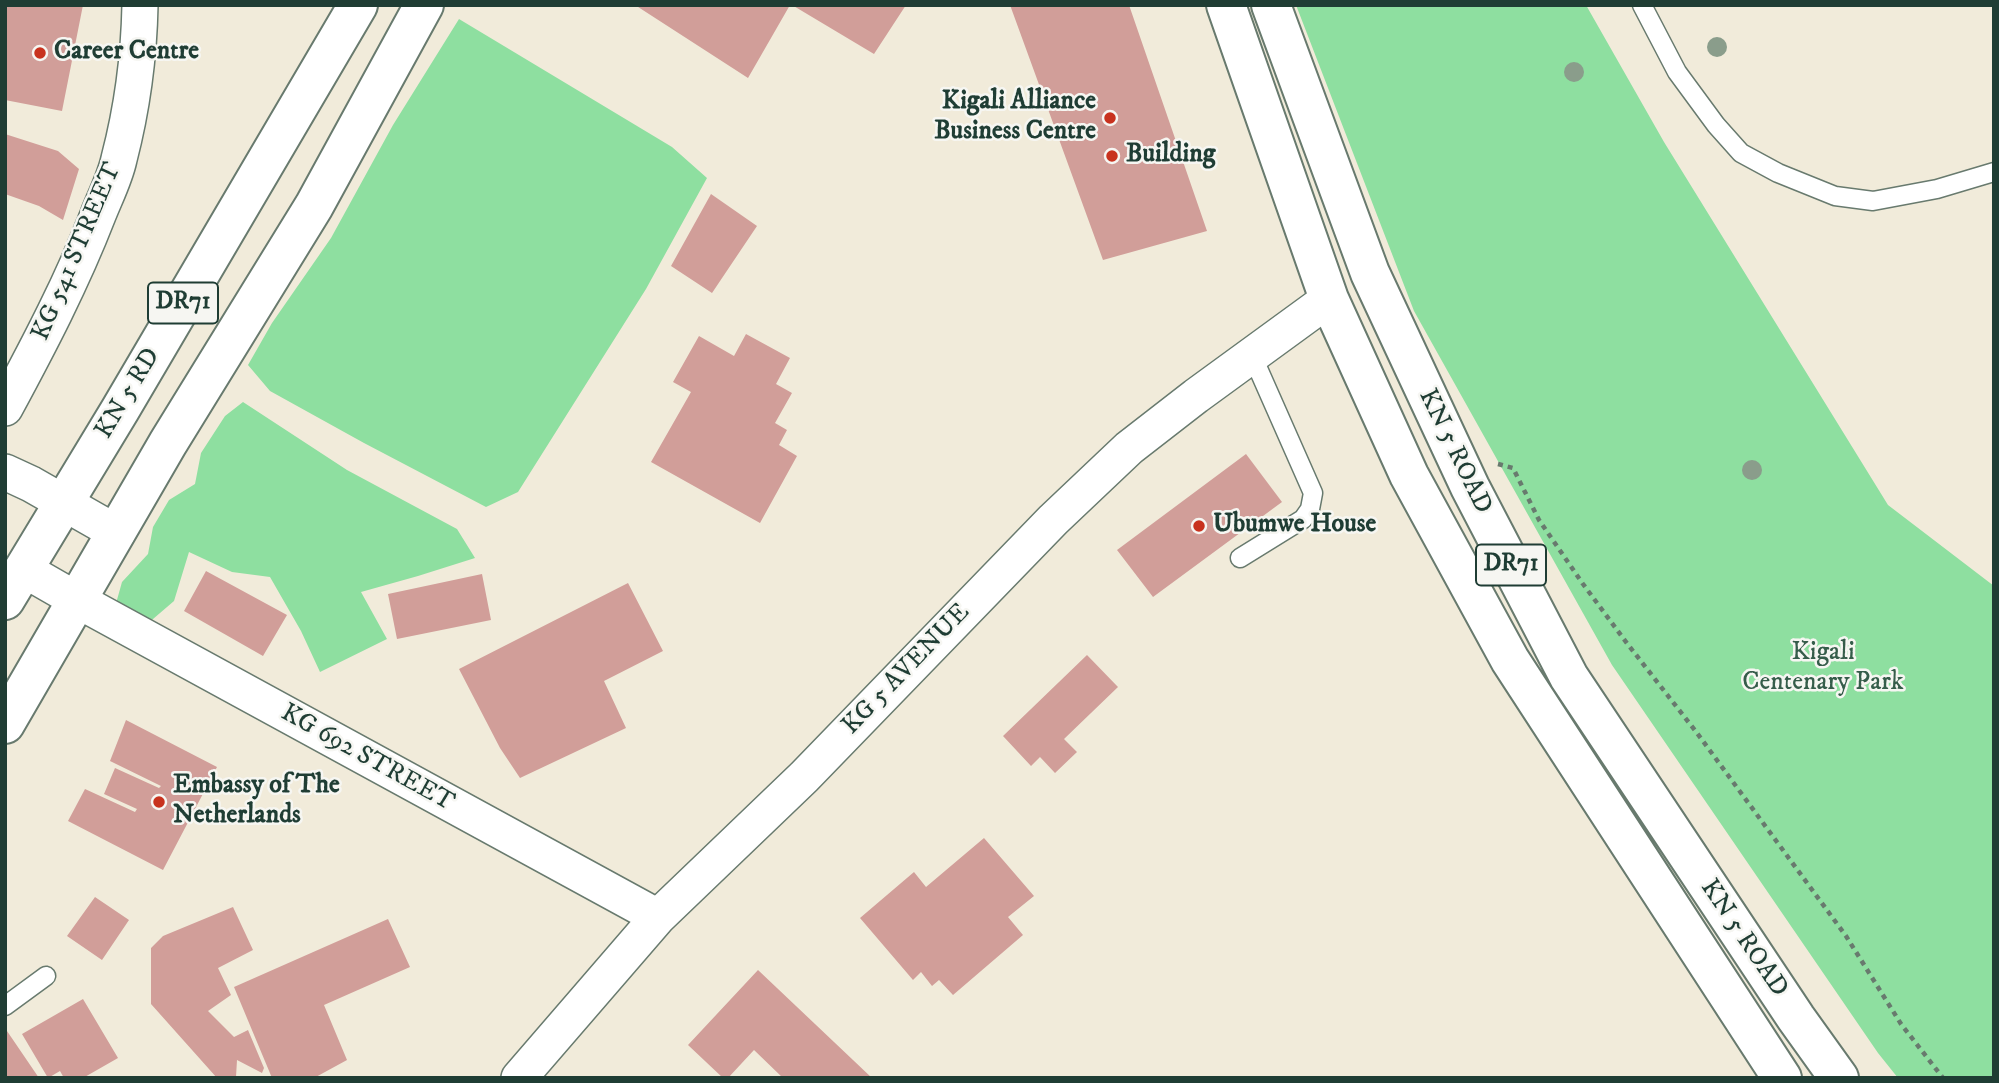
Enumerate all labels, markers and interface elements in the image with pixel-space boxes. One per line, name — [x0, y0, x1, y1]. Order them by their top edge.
place label: Career Centre — [54, 37, 199, 69]
marker: Career Centre — [32, 45, 48, 61]
place label: Kigali Alliance Business Centre — [934, 87, 1096, 148]
marker: Kigali Alliance Business Centre — [1102, 110, 1118, 126]
place label: Building — [1126, 140, 1215, 172]
marker: Building — [1104, 148, 1120, 164]
street label: KG 541 STREET — [26, 158, 130, 346]
road number: DR71 — [148, 282, 218, 324]
street label: KN 5 RD — [90, 343, 168, 445]
street label: KN 5 ROAD — [1410, 385, 1498, 519]
place label: Ubumwe House — [1213, 510, 1376, 542]
marker: Ubumwe House — [1191, 518, 1207, 534]
road number: DR71 — [1476, 544, 1546, 586]
street label: KG 5 AVENUE — [837, 598, 977, 742]
park label: Kigali Centenary Park — [1742, 638, 1904, 700]
street label: KG 692 STREET — [275, 698, 459, 820]
place label: Embassy of The Netherlands — [173, 771, 340, 832]
marker: Embassy of The Netherlands — [151, 794, 167, 810]
street label: KN 5 ROAD — [1692, 874, 1794, 1004]

